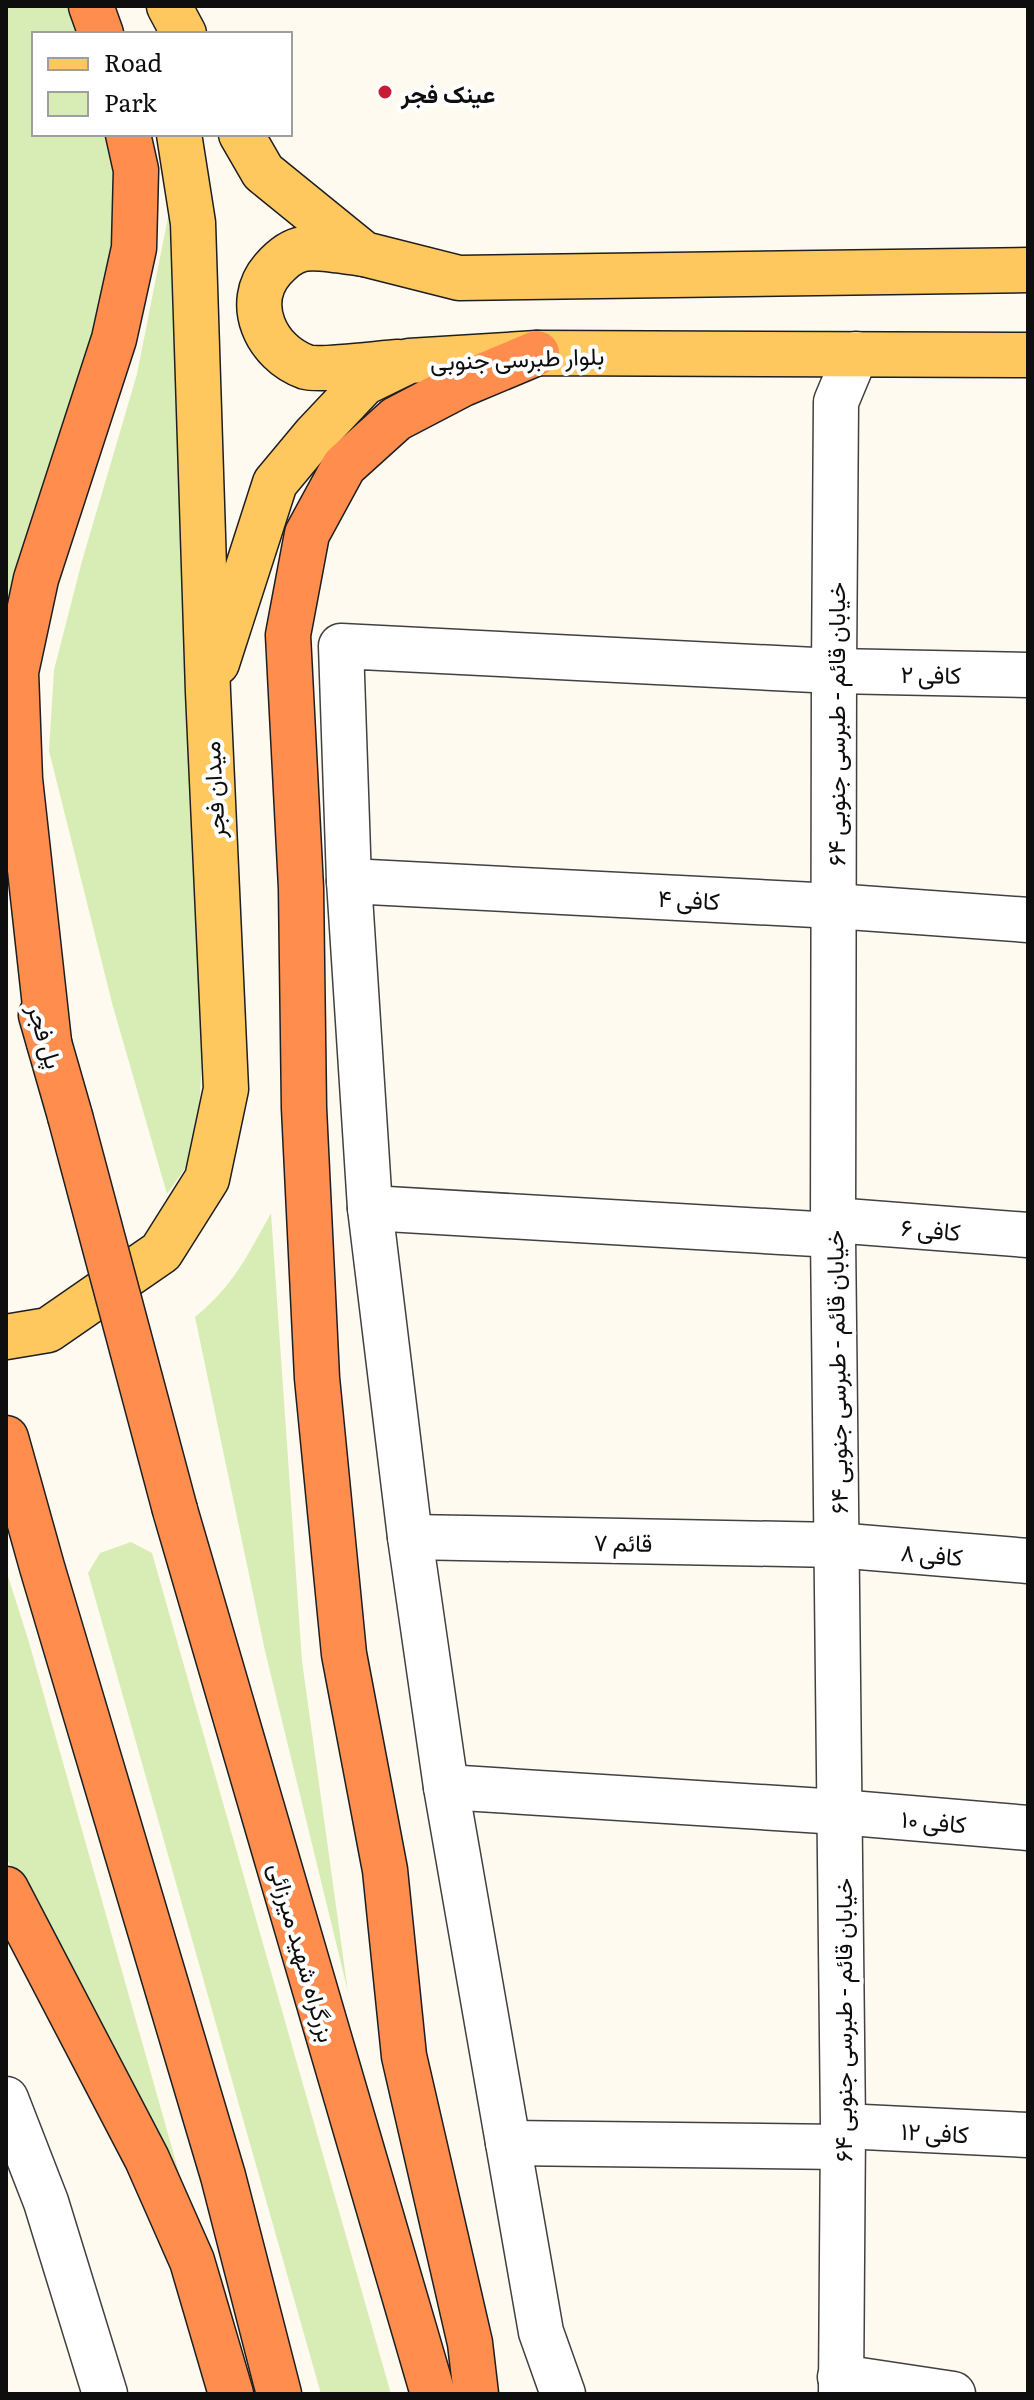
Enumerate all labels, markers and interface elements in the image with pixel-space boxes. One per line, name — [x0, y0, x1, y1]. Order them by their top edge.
legend — [32, 32, 292, 136]
text: Road — [104, 44, 163, 79]
place label: عینک فجر — [400, 75, 495, 110]
marker: عینک فجر — [376, 83, 394, 101]
text: Park — [104, 84, 157, 119]
street label: بلوار طبرسی جنوبی — [429, 336, 605, 378]
street label: خیابان قائم - طبرسی جنوبی ۶۴ — [817, 582, 853, 866]
street label: کافی ۲ — [900, 655, 962, 691]
street label: میدان فجر — [192, 740, 232, 841]
street label: کافی ۴ — [657, 879, 721, 917]
street label: پل فجر — [19, 998, 73, 1073]
street label: کافی ۶ — [900, 1208, 962, 1248]
street label: خیابان قائم - طبرسی جنوبی ۶۴ — [815, 1230, 856, 1514]
street label: قائم ۷ — [593, 1523, 653, 1560]
street label: کافی ۸ — [899, 1533, 965, 1573]
street label: کافی ۱۰ — [900, 1800, 968, 1840]
street label: بزرگراه شهید میرزائی — [262, 1858, 346, 2046]
street label: خیابان قائم - طبرسی جنوبی ۶۴ — [824, 1878, 860, 2162]
street label: کافی ۱۲ — [900, 2112, 970, 2150]

